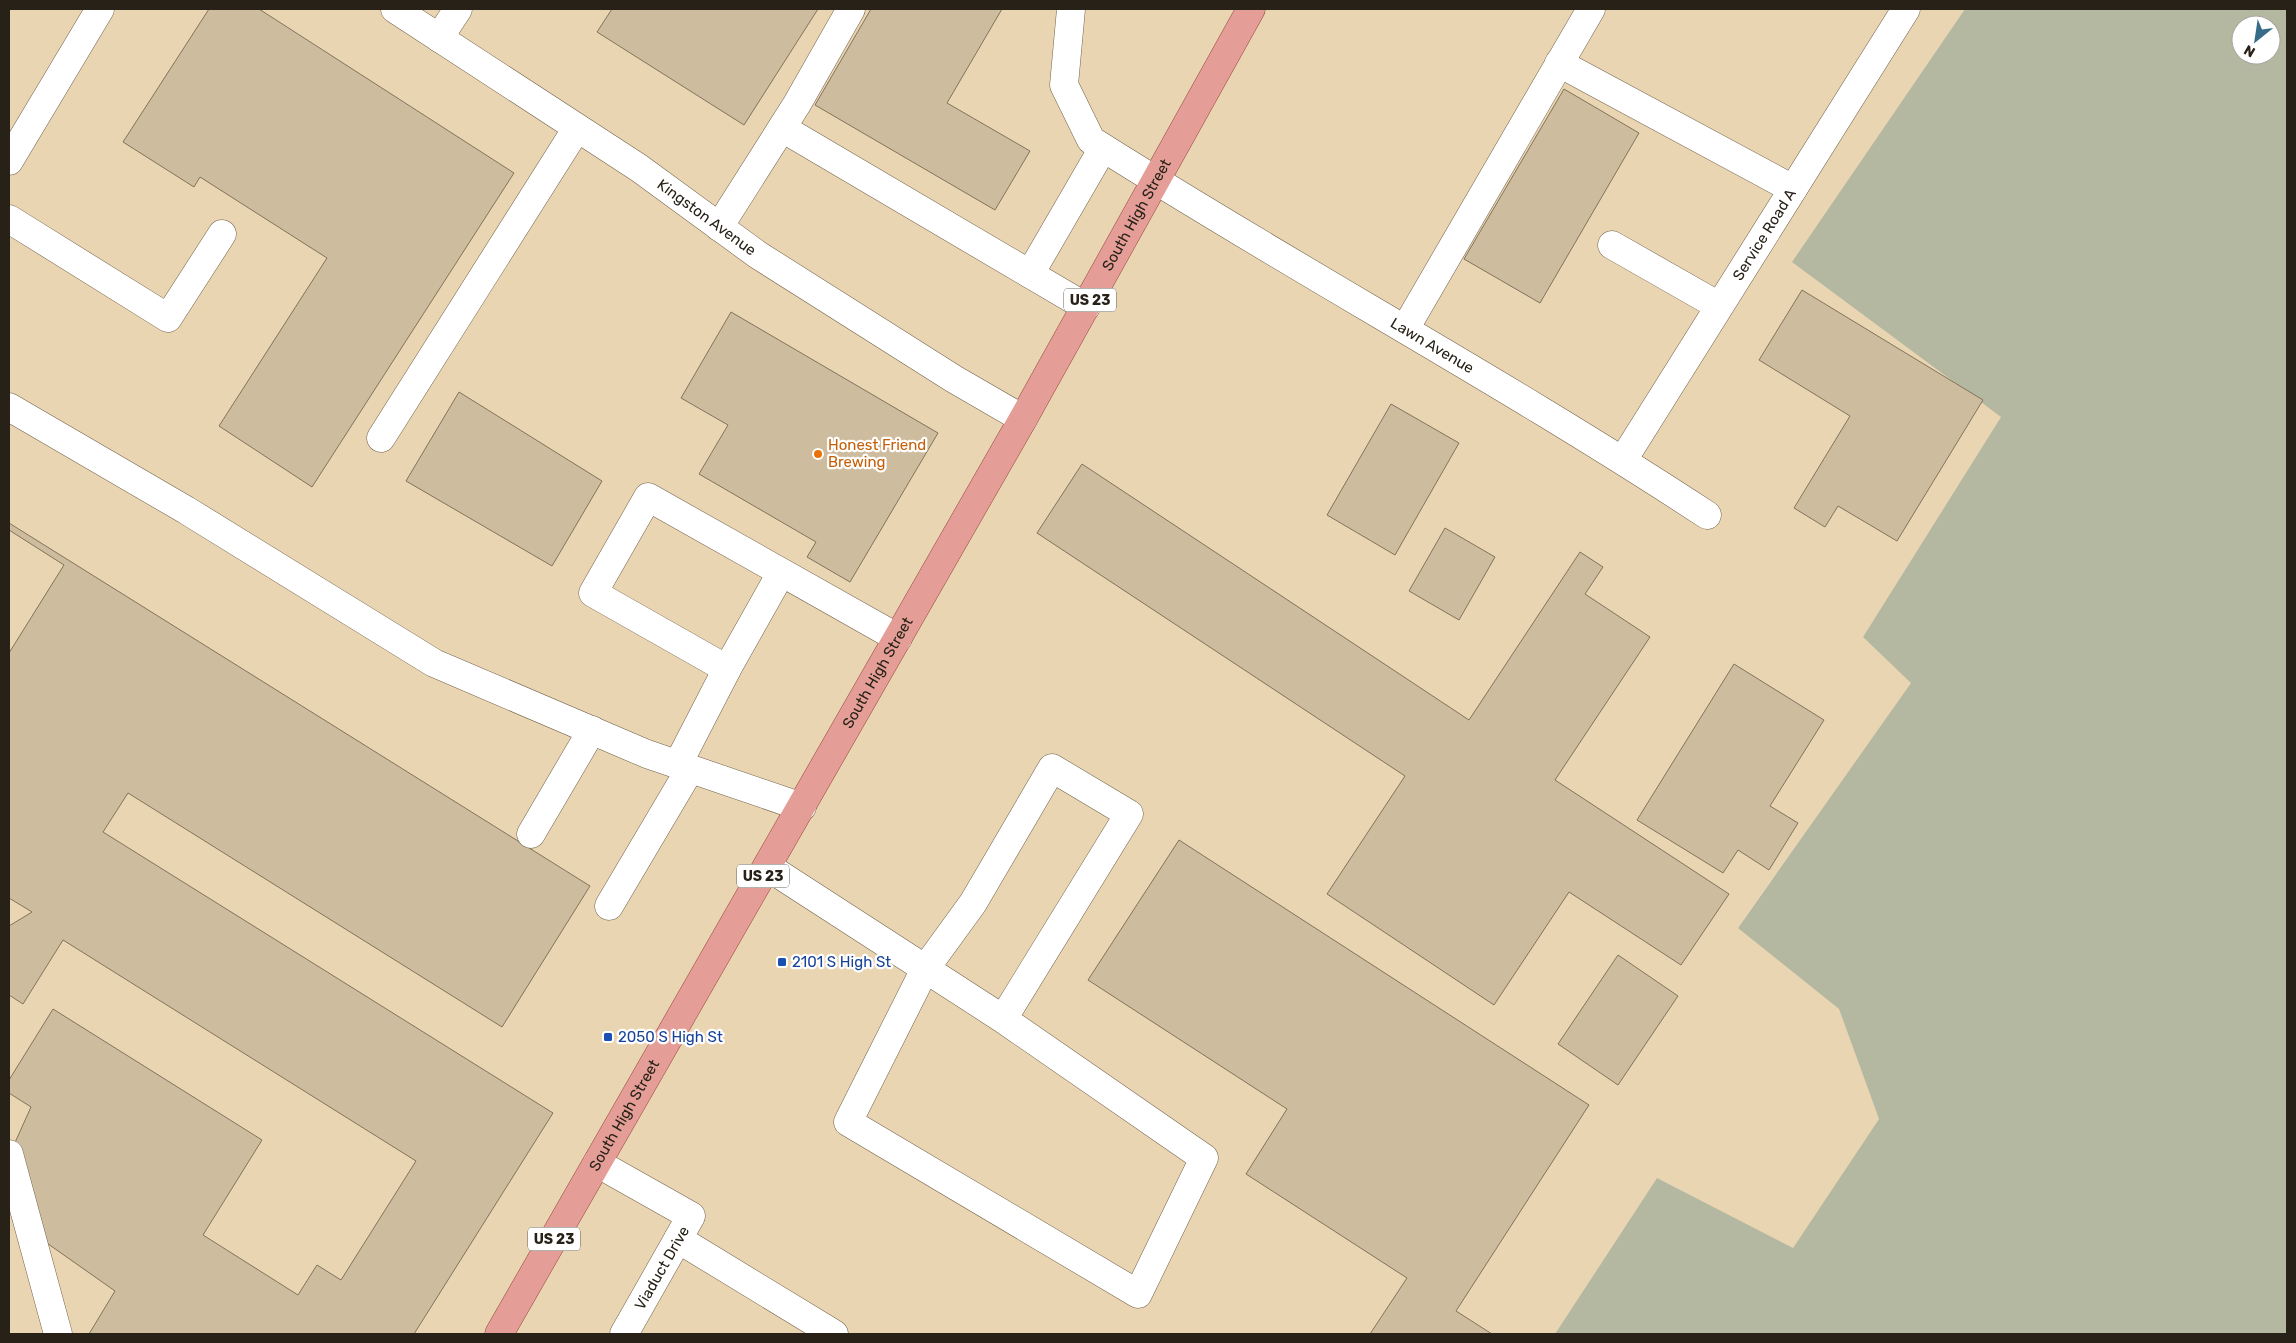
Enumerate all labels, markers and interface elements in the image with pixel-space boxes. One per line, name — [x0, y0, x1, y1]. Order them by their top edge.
north arrow — [2231, 15, 2281, 65]
text: N — [2241, 41, 2258, 61]
street label: South High Street — [1098, 156, 1175, 274]
street label: Kingston Avenue — [654, 175, 759, 259]
street label: Service Road A — [1729, 186, 1800, 284]
road number: US 23 — [1064, 288, 1116, 312]
street label: Lawn Avenue — [1387, 314, 1477, 377]
place label: Honest Friend Brewing — [828, 436, 926, 471]
marker: Honest Friend Brewing — [812, 448, 824, 460]
street label: South High Street — [839, 614, 917, 732]
road number: US 23 — [737, 864, 789, 888]
place label: 2101 S High St — [792, 953, 891, 971]
marker: 2101 S High St — [776, 956, 788, 968]
place label: 2050 S High St — [618, 1028, 723, 1046]
marker: 2050 S High St — [602, 1031, 614, 1043]
street label: South High Street — [585, 1056, 663, 1174]
street label: Viaduct Drive — [631, 1223, 693, 1313]
road number: US 23 — [528, 1228, 580, 1250]

